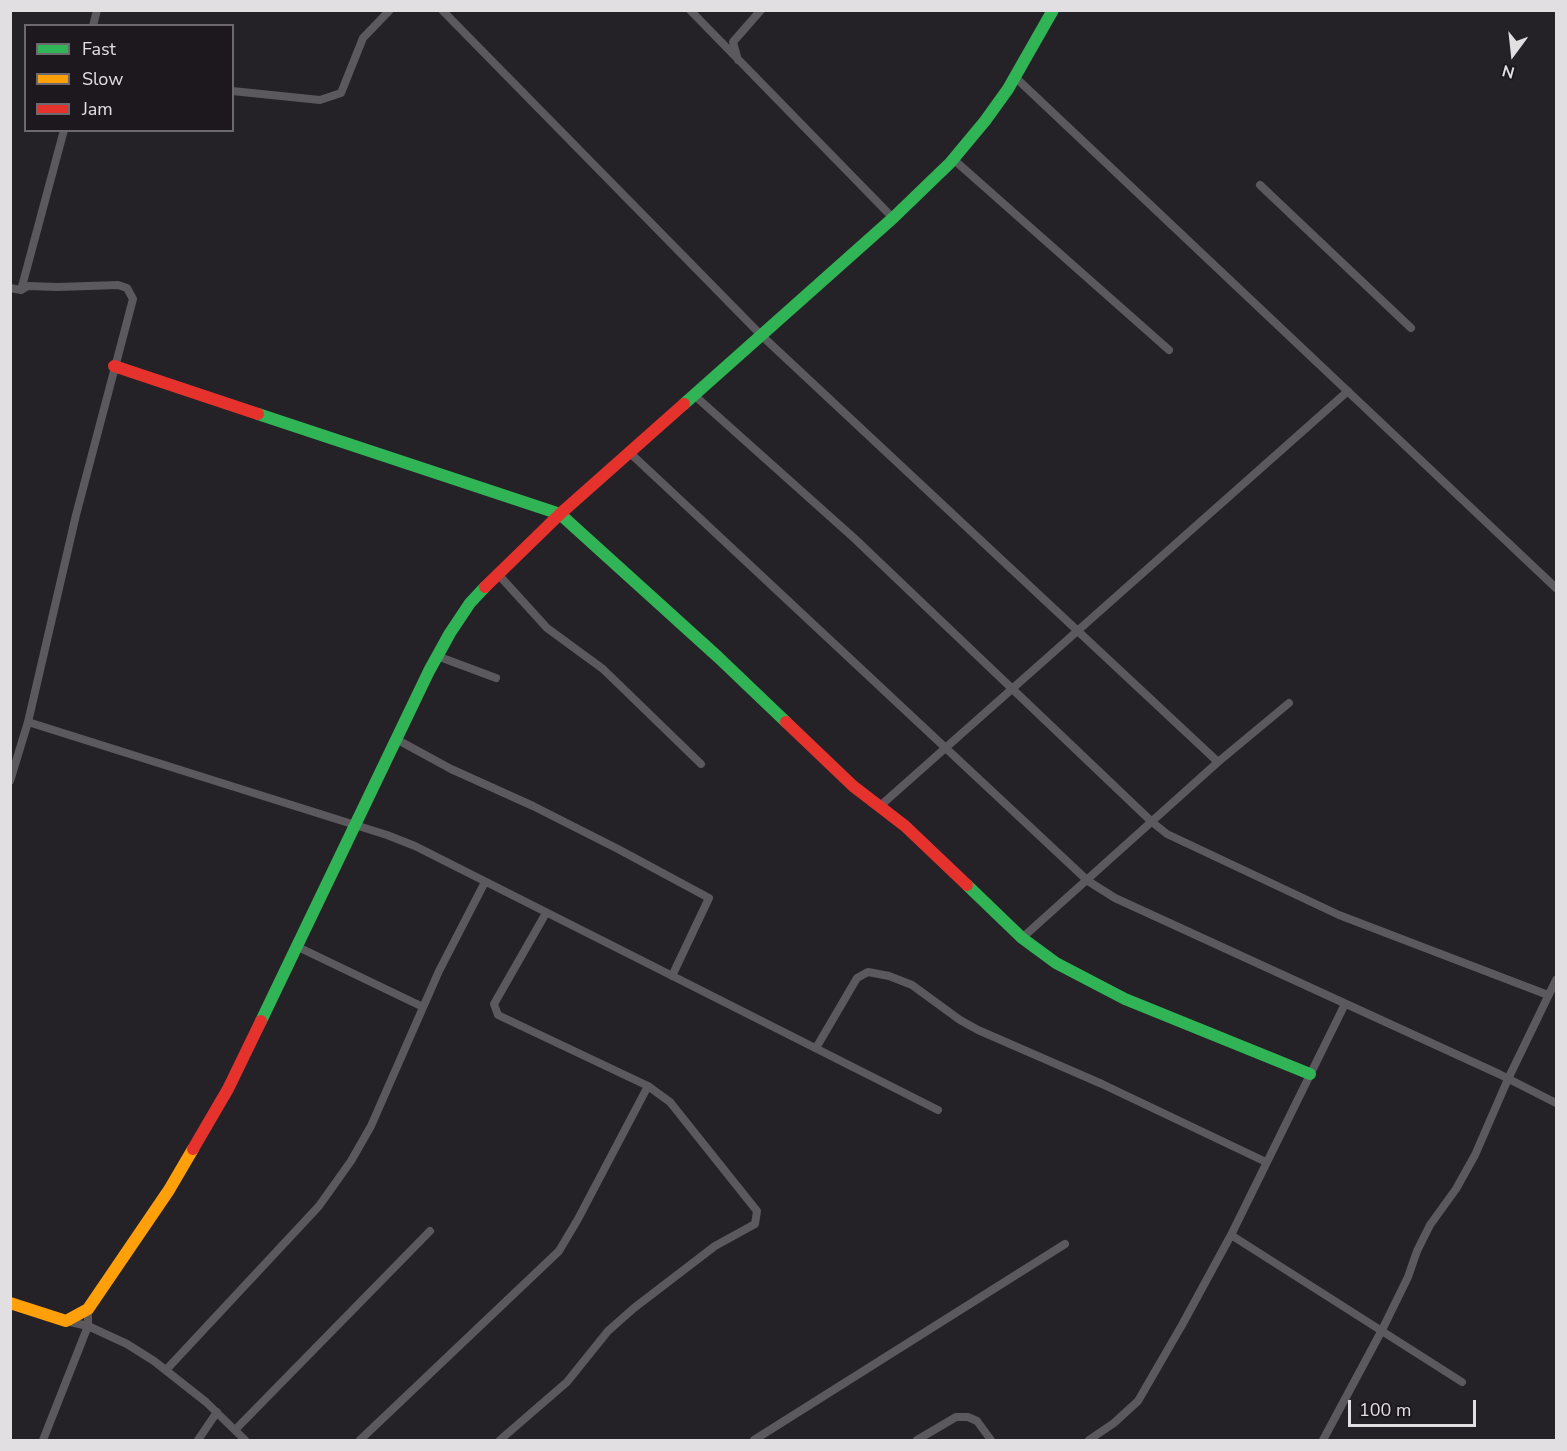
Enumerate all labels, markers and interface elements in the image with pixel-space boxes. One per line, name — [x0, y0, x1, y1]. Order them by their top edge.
legend — [24, 24, 234, 132]
north arrow — [1483, 24, 1543, 84]
text: Fast — [82, 37, 116, 61]
text: N — [1500, 59, 1517, 84]
text: Slow — [82, 67, 123, 91]
text: Jam — [82, 97, 113, 121]
scale bar — [1351, 1388, 1478, 1426]
text: 100 m — [1359, 1398, 1411, 1422]

